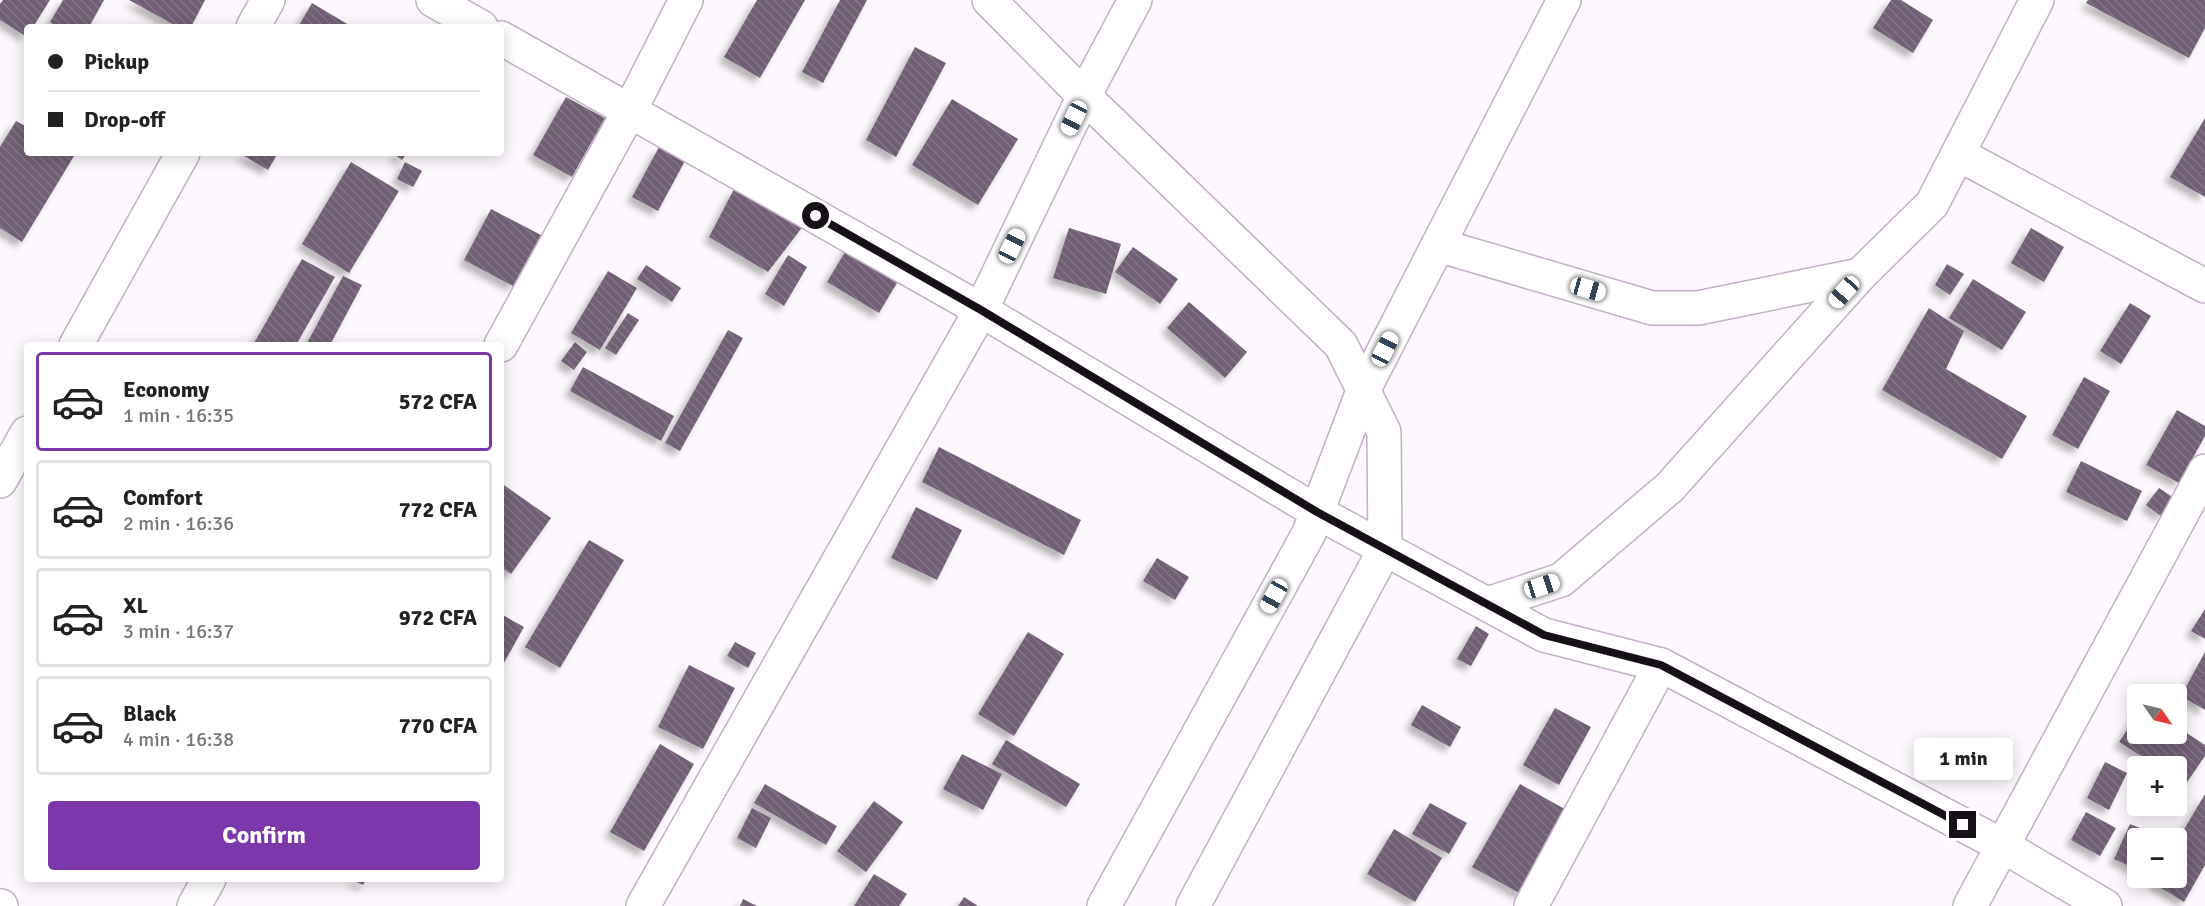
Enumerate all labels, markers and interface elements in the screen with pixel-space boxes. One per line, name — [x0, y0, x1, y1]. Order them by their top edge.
text: Pickup — [84, 48, 149, 75]
car — [1058, 98, 1090, 138]
text: Drop-off — [84, 106, 165, 133]
route start — [802, 202, 829, 229]
car — [996, 226, 1028, 266]
car — [1825, 273, 1863, 311]
car — [1568, 275, 1608, 303]
car — [1369, 329, 1401, 369]
icon: car — [51, 375, 105, 429]
text: Economy — [123, 376, 209, 403]
text: 572 CFA — [399, 388, 477, 415]
text: 1 min · 16:35 — [123, 403, 234, 428]
icon: car — [51, 483, 105, 537]
text: Comfort — [123, 484, 203, 511]
text: 772 CFA — [399, 496, 477, 523]
text: 2 min · 16:36 — [123, 511, 234, 536]
car — [1522, 572, 1562, 600]
car — [1257, 576, 1291, 616]
icon: car — [51, 591, 105, 645]
text: XL — [123, 592, 148, 619]
text: 972 CFA — [399, 604, 477, 631]
text: 3 min · 16:37 — [123, 619, 234, 644]
north arrow — [2127, 684, 2187, 744]
map controls — [2127, 684, 2187, 888]
icon: car — [51, 699, 105, 753]
text: Black — [123, 700, 177, 727]
text: 770 CFA — [399, 712, 477, 739]
text: 4 min · 16:38 — [123, 727, 234, 752]
callout: 1 min — [1914, 738, 2012, 780]
text: 1 min — [1939, 746, 1988, 771]
button: + — [2127, 756, 2187, 816]
button: Confirm — [48, 801, 480, 870]
route end — [1949, 811, 1976, 838]
button: − — [2127, 828, 2187, 888]

